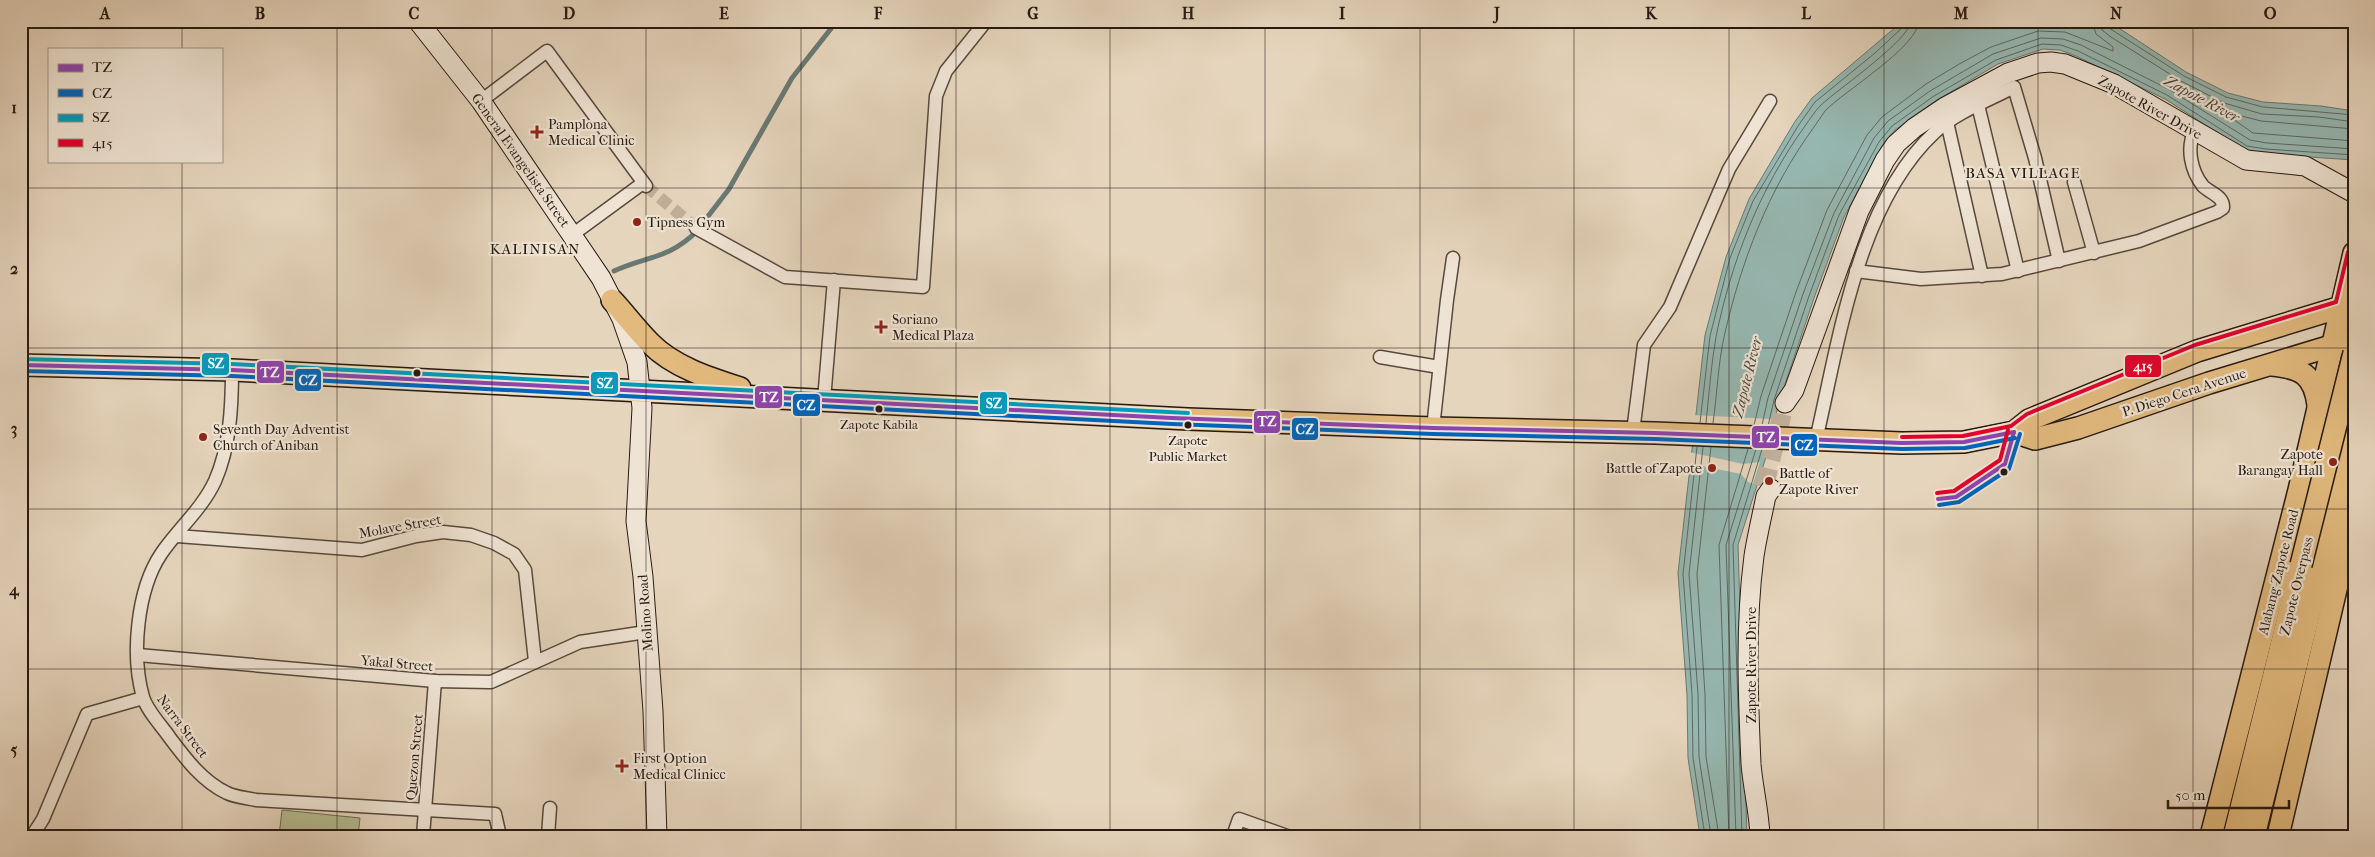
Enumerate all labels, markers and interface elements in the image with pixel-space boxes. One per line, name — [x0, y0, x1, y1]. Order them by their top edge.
text: A — [99, 4, 111, 23]
text: B — [255, 4, 265, 23]
text: C — [409, 4, 420, 23]
text: D — [563, 4, 575, 23]
text: E — [719, 4, 729, 23]
text: F — [873, 4, 883, 23]
text: G — [1027, 4, 1039, 23]
text: H — [1182, 4, 1195, 23]
text: I — [1339, 4, 1346, 23]
text: J — [1492, 4, 1500, 24]
text: K — [1645, 4, 1658, 23]
text: L — [1801, 4, 1811, 23]
text: M — [1953, 4, 1969, 23]
text: N — [2110, 4, 2123, 23]
text: O — [2264, 4, 2277, 23]
legend — [48, 48, 222, 162]
text: TZ — [92, 58, 112, 76]
water label: Zapote River — [2161, 71, 2244, 127]
street label: Zapote River Drive — [2095, 72, 2205, 143]
text: CZ — [92, 84, 112, 102]
street label: General Evangelista Street — [468, 90, 573, 231]
text: 1 — [11, 98, 17, 117]
text: SZ — [92, 108, 110, 126]
place label: Pamplona Medical Clinic — [548, 116, 635, 149]
marker: Pamplona Medical Clinic — [530, 125, 544, 139]
text: 415 — [92, 134, 113, 152]
district label: BASA VILLAGE — [1965, 164, 2081, 182]
place label: Tipness Gym — [647, 214, 725, 231]
marker: Tipness Gym — [631, 216, 643, 228]
district label: KALINISAN — [490, 240, 580, 258]
text: 2 — [10, 259, 18, 278]
place label: Soriano Medical Plaza — [892, 311, 975, 344]
marker: Soriano Medical Plaza — [874, 320, 888, 334]
water label: Zapote River — [1728, 334, 1766, 420]
line badge: SZ — [201, 352, 230, 376]
line badge: 415 — [2124, 354, 2162, 378]
text: SZ — [208, 355, 225, 372]
text: 415 — [2132, 358, 2153, 375]
line badge: TZ — [256, 360, 285, 384]
text: TZ — [259, 364, 280, 381]
street label: P. Diego Cera Avenue — [2120, 364, 2248, 421]
line badge: CZ — [294, 368, 322, 392]
unlabelled marker — [412, 368, 422, 378]
line badge: SZ — [590, 371, 619, 395]
text: CZ — [299, 372, 318, 389]
text: SZ — [597, 375, 614, 392]
line badge: TZ — [754, 385, 783, 409]
text: TZ — [758, 389, 779, 406]
line badge: SZ — [979, 391, 1008, 415]
line badge: CZ — [792, 393, 821, 417]
text: SZ — [986, 395, 1003, 412]
text: CZ — [797, 397, 816, 414]
marker: Zapote Kabila — [874, 404, 884, 414]
line badge: TZ — [1253, 410, 1281, 434]
text: TZ — [1256, 413, 1277, 430]
place label: Zapote Kabila — [840, 417, 919, 432]
line badge: CZ — [1291, 417, 1319, 441]
text: 3 — [11, 419, 17, 439]
marker: Zapote Public Market — [1183, 420, 1193, 430]
place label: Seventh Day Adventist Church of Aniban — [213, 421, 350, 454]
text: CZ — [1296, 421, 1315, 438]
line badge: TZ — [1751, 425, 1780, 449]
text: TZ — [1755, 429, 1776, 446]
marker: Seventh Day Adventist Church of Aniban — [197, 431, 209, 443]
place label: Zapote Public Market — [1149, 433, 1228, 464]
line badge: CZ — [1790, 433, 1818, 457]
text: CZ — [1795, 437, 1814, 454]
place label: Zapote Barangay Hall — [2237, 446, 2323, 479]
marker: Zapote Barangay Hall — [2327, 456, 2339, 468]
place label: Battle of Zapote — [1606, 460, 1702, 477]
marker: Battle of Zapote — [1706, 462, 1718, 474]
place label: Battle of Zapote River — [1779, 465, 1858, 498]
unlabelled marker — [1999, 467, 2009, 477]
marker: Battle of Zapote River — [1763, 475, 1775, 487]
street label: Alabang-Zapote Road — [2254, 507, 2302, 638]
street label: Molave Street — [358, 511, 443, 542]
street label: Zapote Overpass — [2276, 535, 2317, 637]
street label: Molino Road — [634, 574, 657, 652]
text: 4 — [8, 580, 20, 600]
street label: Zapote River Drive — [1743, 607, 1760, 723]
street label: Yakal Street — [359, 652, 434, 675]
street label: Narra Street — [153, 691, 212, 761]
street label: Quezon Street — [402, 713, 427, 801]
text: 5 — [11, 740, 18, 759]
place label: First Option Medical Clinicc — [633, 750, 726, 783]
marker: First Option Medical Clinicc — [615, 759, 629, 773]
scale bar — [2168, 777, 2289, 809]
text: 50 m — [2175, 786, 2206, 804]

